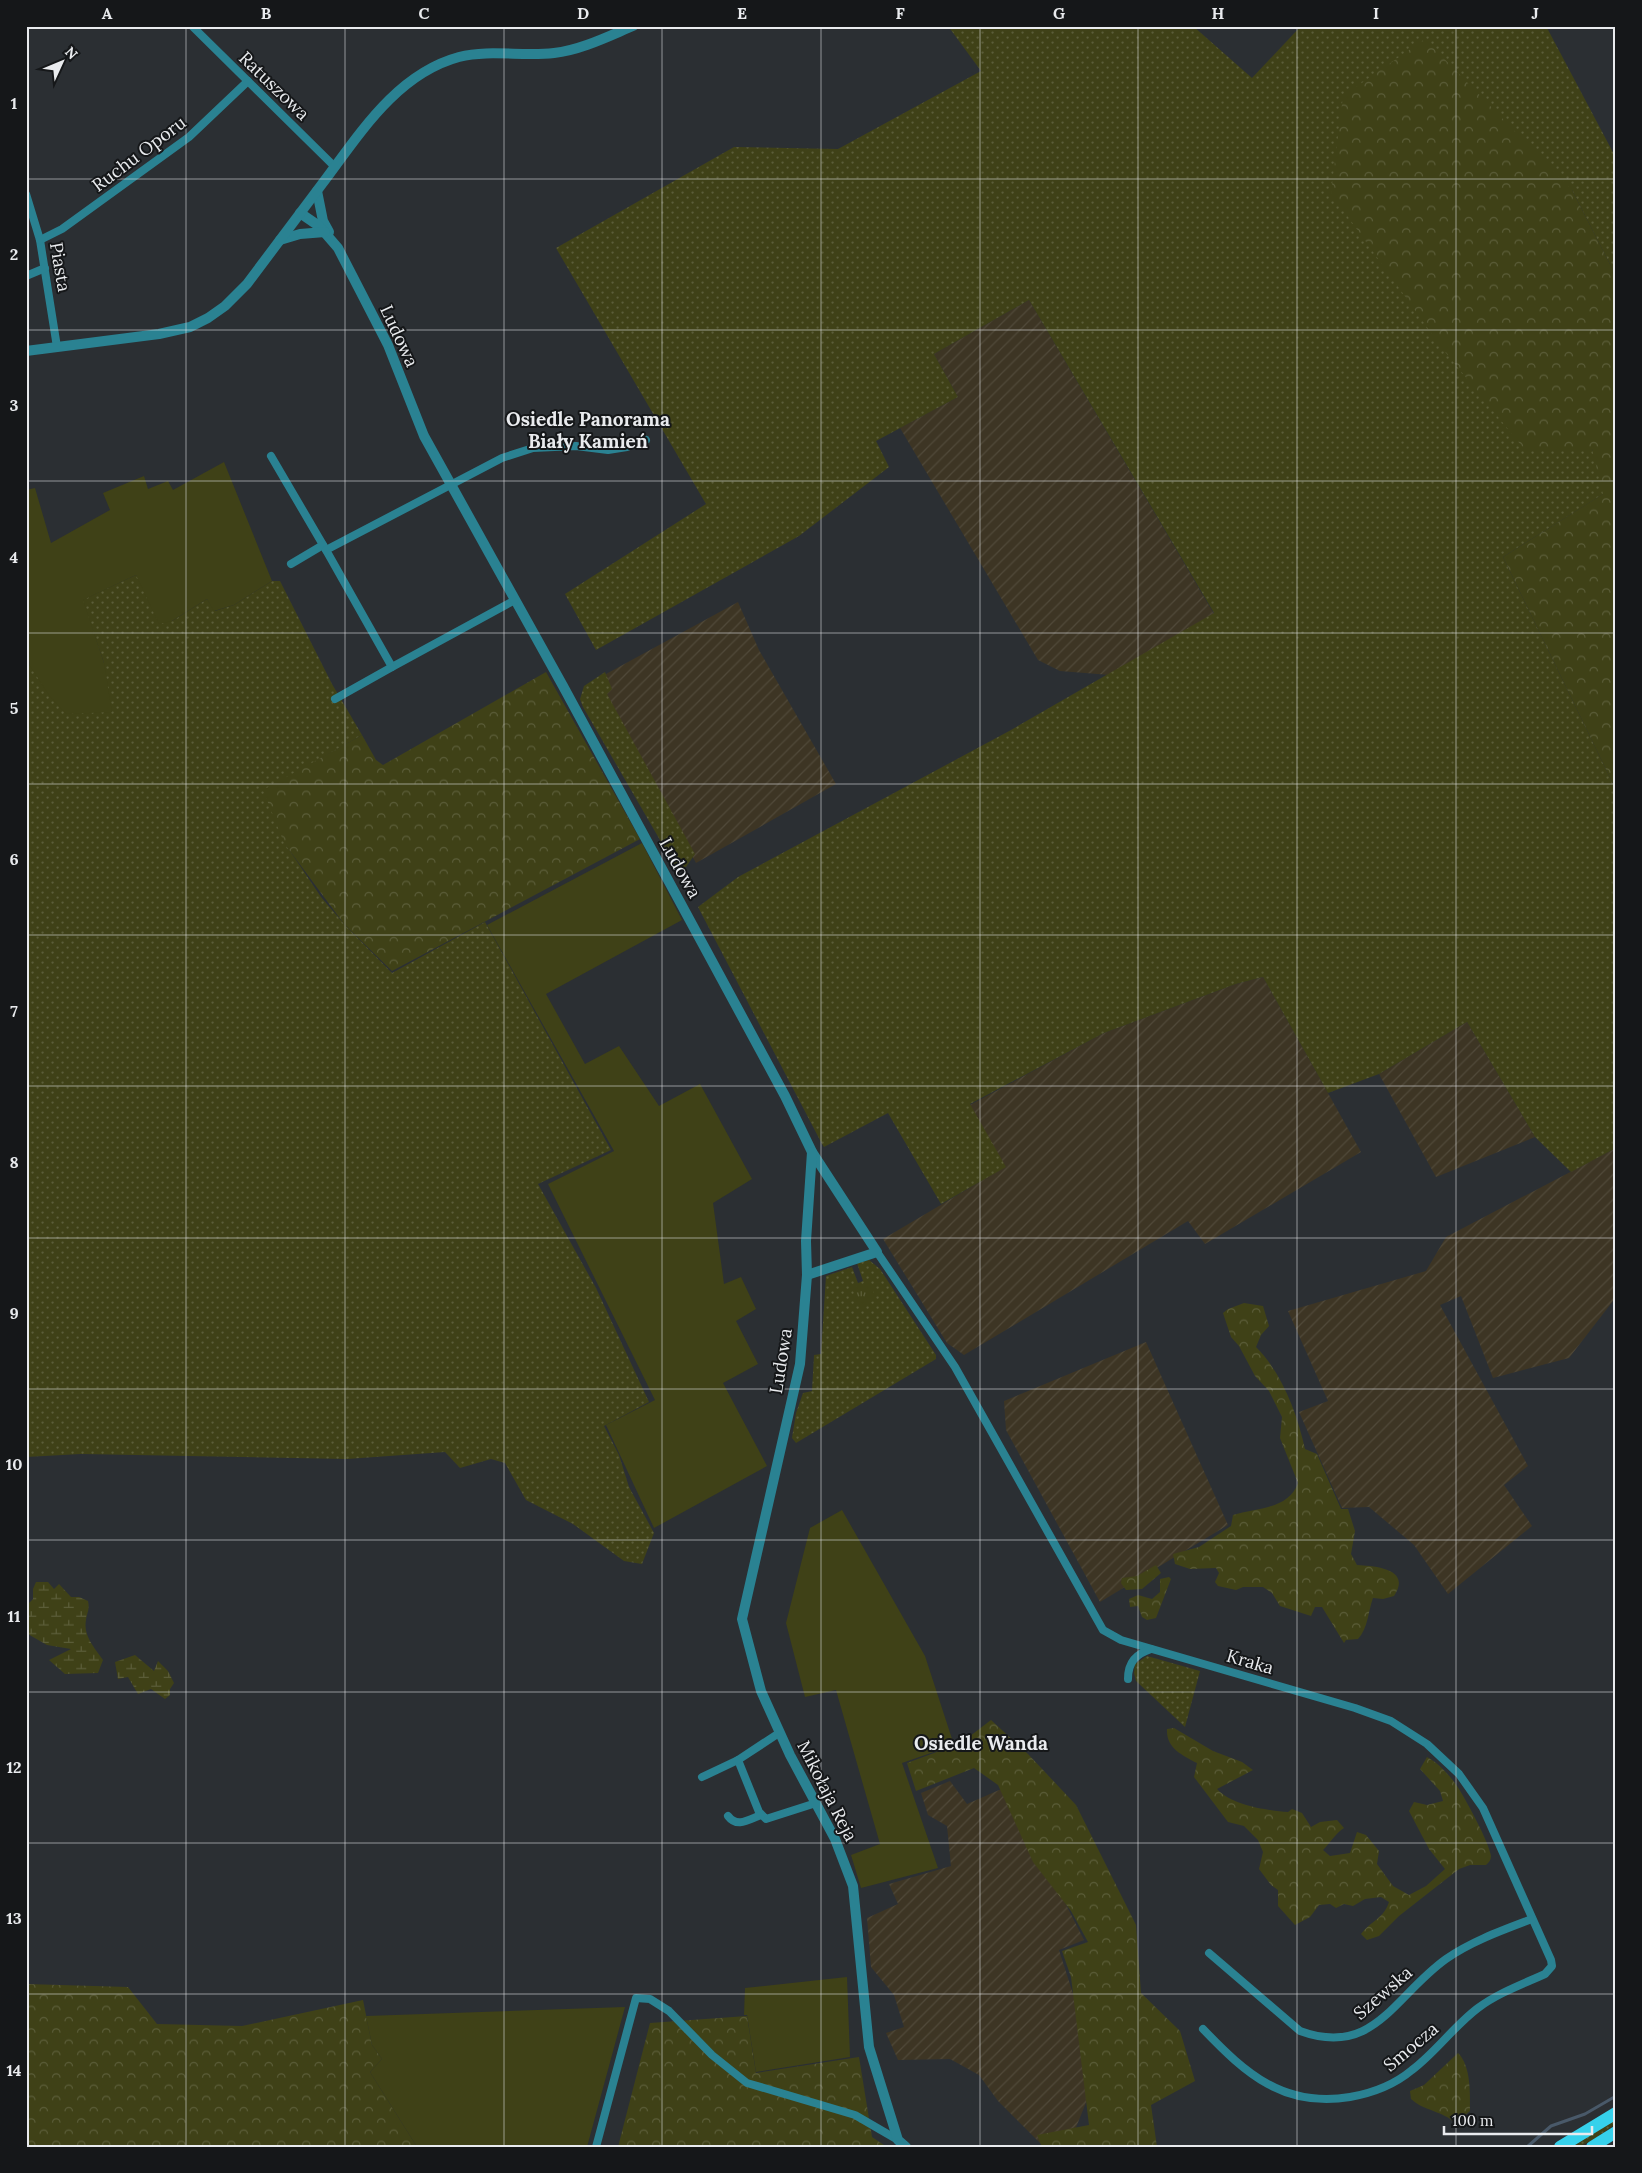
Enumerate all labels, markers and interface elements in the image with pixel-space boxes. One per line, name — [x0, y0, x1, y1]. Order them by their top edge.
text: A — [102, 3, 113, 23]
text: B — [261, 3, 272, 23]
text: C — [418, 3, 430, 23]
text: D — [577, 3, 589, 23]
text: E — [737, 3, 747, 23]
text: F — [895, 3, 905, 23]
text: G — [1053, 3, 1065, 23]
text: H — [1212, 3, 1225, 23]
text: I — [1373, 3, 1379, 23]
text: J — [1531, 3, 1539, 23]
north arrow — [38, 38, 88, 88]
text: N — [61, 43, 82, 63]
street label: Ratuszowa — [234, 46, 315, 125]
text: 1 — [11, 93, 17, 113]
street label: Ruchu Oporu — [87, 111, 191, 196]
street label: Piasta — [45, 240, 76, 293]
text: 2 — [10, 244, 18, 264]
street label: Ludowa — [375, 301, 424, 370]
text: 3 — [10, 395, 19, 415]
district label: Osiedle Panorama Biały Kamień — [506, 407, 670, 453]
text: 4 — [10, 547, 19, 567]
text: 5 — [10, 698, 19, 718]
street label: Ludowa — [654, 833, 706, 902]
text: 6 — [9, 849, 19, 869]
text: 7 — [10, 1001, 18, 1021]
text: 8 — [9, 1152, 19, 1172]
text: 9 — [9, 1303, 19, 1323]
street label: Ludowa — [764, 1327, 797, 1395]
text: 10 — [6, 1454, 22, 1474]
text: 11 — [8, 1606, 21, 1626]
street label: Kraka — [1224, 1644, 1276, 1679]
district label: Osiedle Wanda — [914, 1731, 1048, 1755]
street label: Mikołaja Reja — [792, 1737, 863, 1845]
text: 12 — [6, 1757, 22, 1777]
text: 13 — [6, 1908, 22, 1928]
street label: Szewska — [1348, 1961, 1417, 2024]
street label: Smocza — [1379, 2017, 1443, 2076]
text: 14 — [6, 2060, 22, 2080]
scale bar — [1444, 2103, 1592, 2135]
text: 100 m — [1452, 2111, 1493, 2130]

